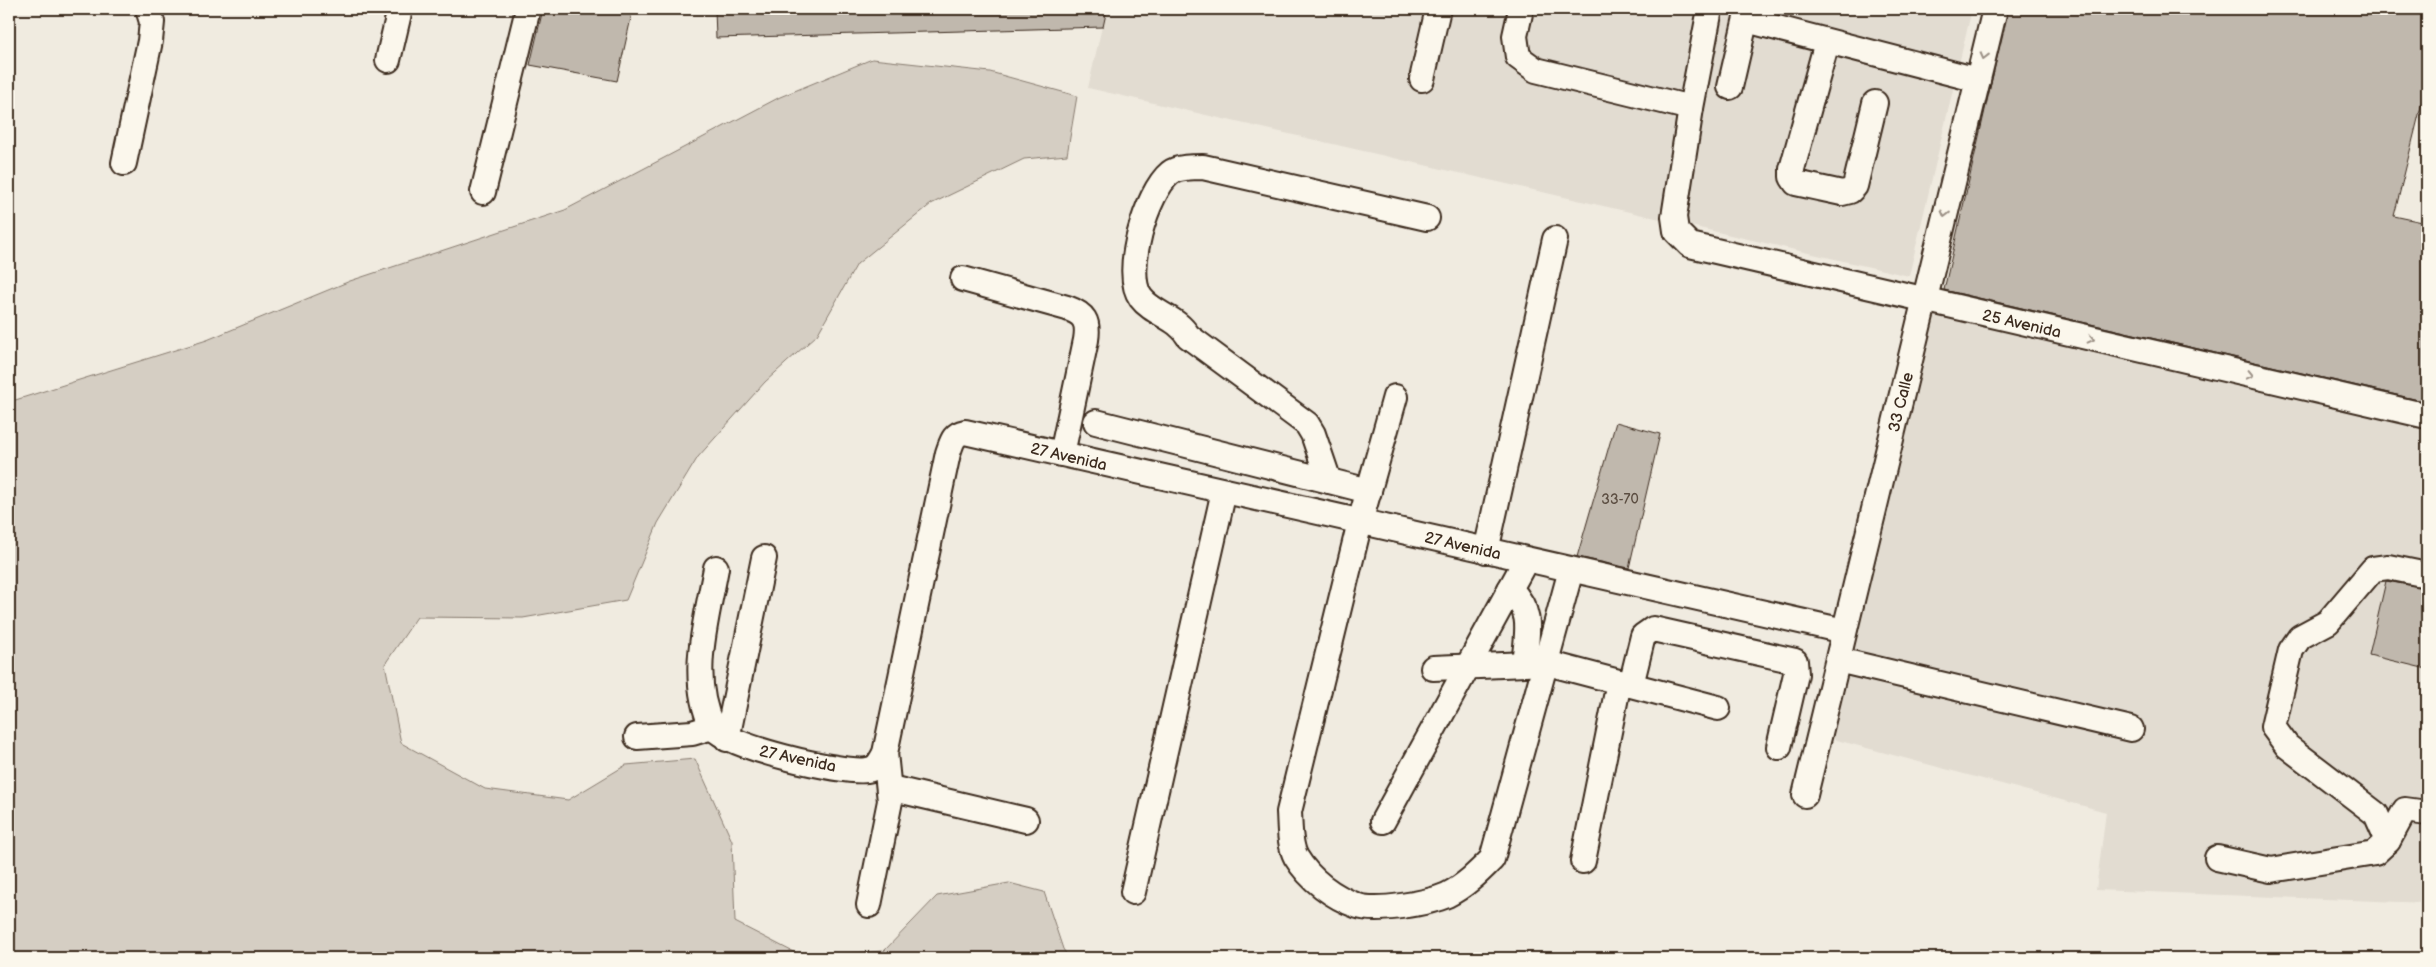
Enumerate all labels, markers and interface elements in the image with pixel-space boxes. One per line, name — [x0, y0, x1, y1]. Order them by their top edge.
one-way arrow — [1979, 52, 1989, 60]
one-way arrow — [1940, 210, 1951, 219]
street label: 25 Avenida — [1980, 306, 2063, 343]
one-way arrow — [2087, 333, 2096, 344]
one-way arrow — [2245, 369, 2254, 380]
street label: 33 Calle — [1885, 370, 1918, 434]
street label: 27 Avenida — [1029, 439, 1109, 475]
house number: 33-70 — [1601, 491, 1639, 508]
street label: 27 Avenida — [1423, 528, 1503, 564]
street label: 27 Avenida — [758, 742, 838, 777]

